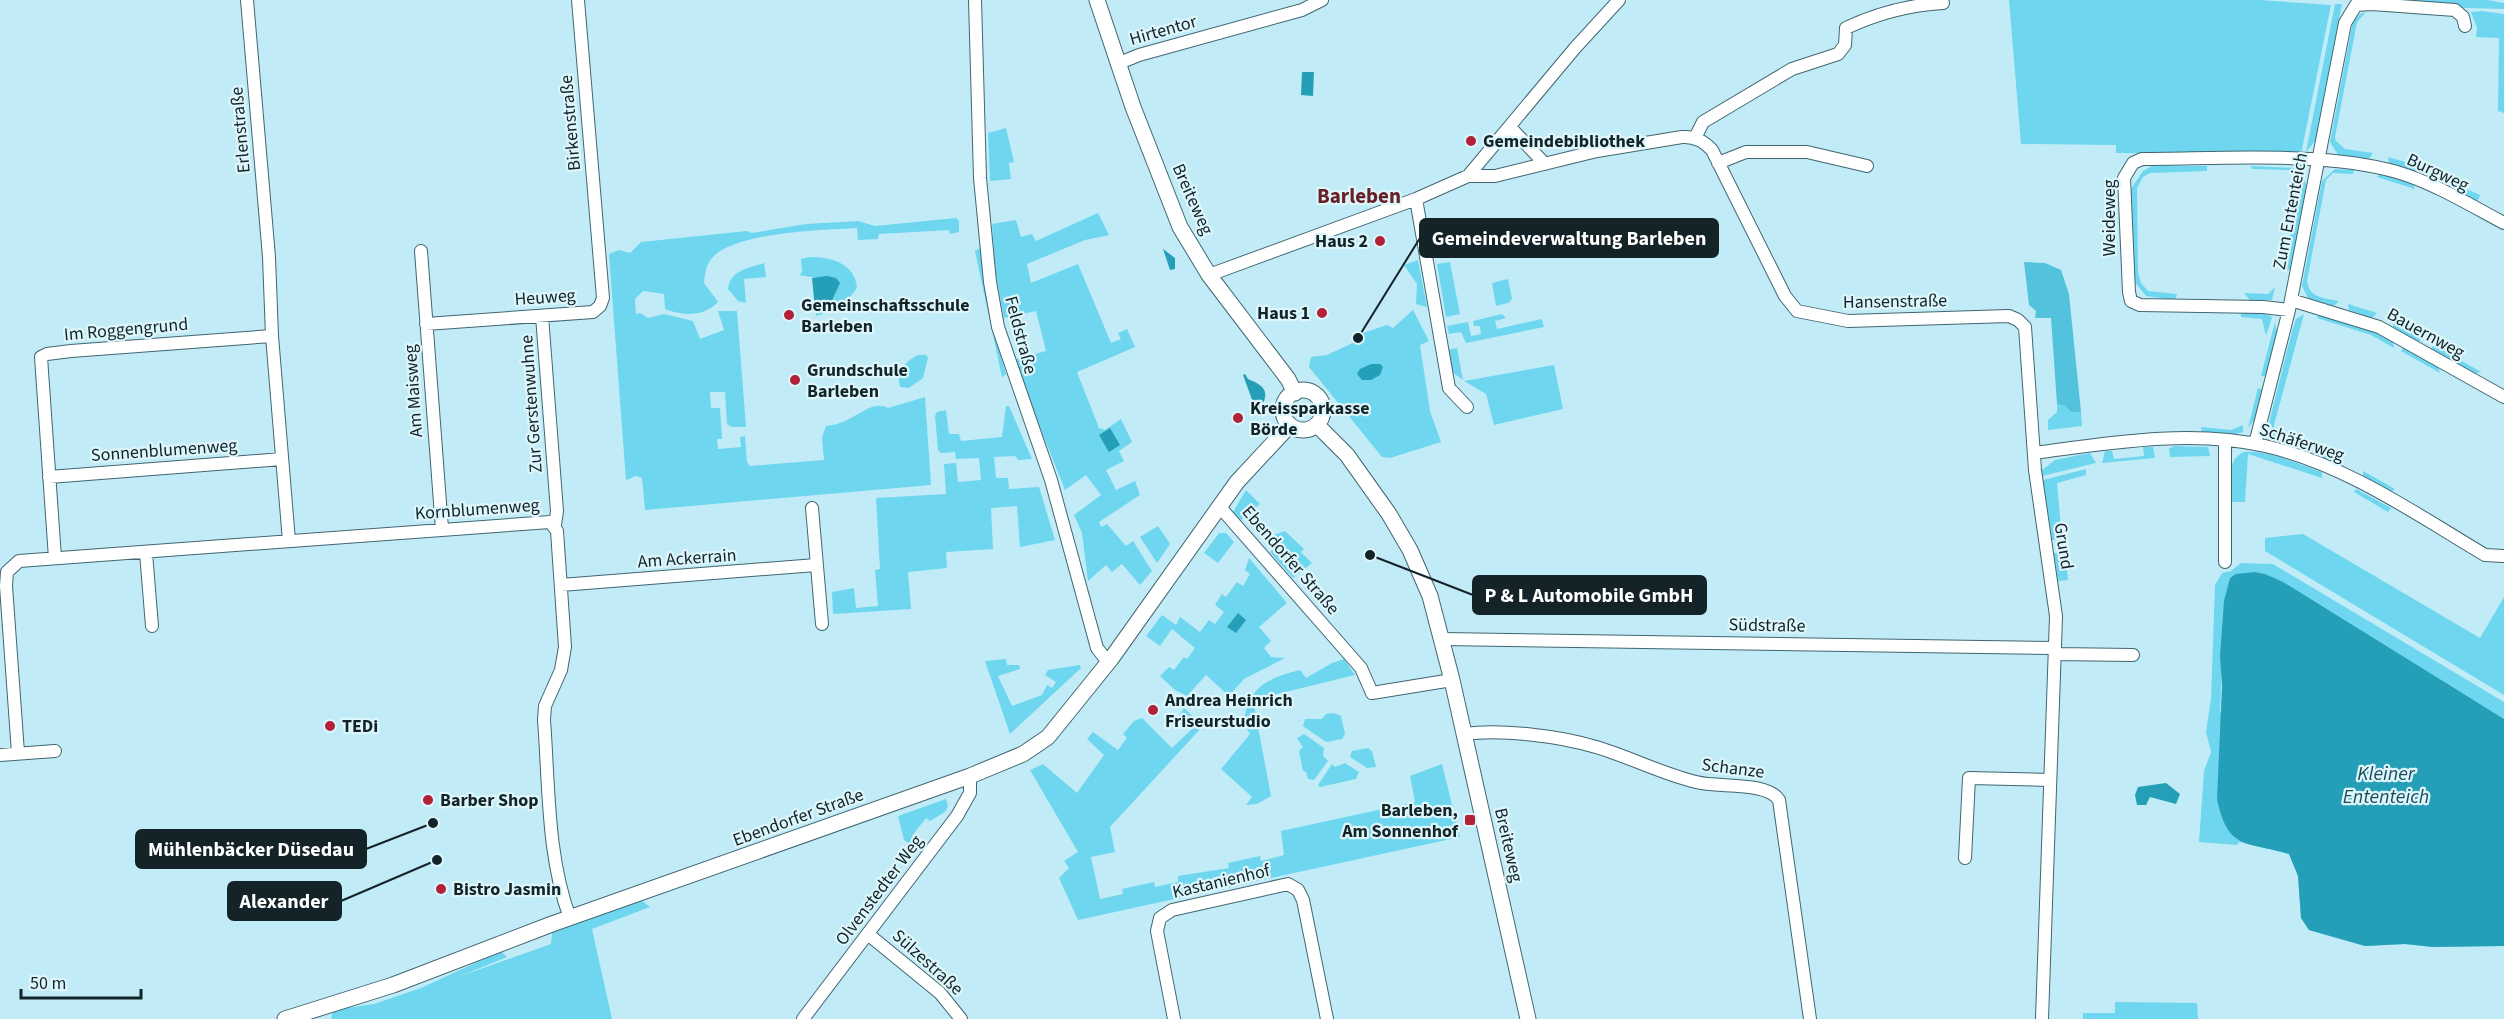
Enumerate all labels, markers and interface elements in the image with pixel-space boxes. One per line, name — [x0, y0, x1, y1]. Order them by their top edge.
street label: Hirtentor — [1127, 9, 1200, 52]
street label: Birkenstraße — [554, 74, 587, 172]
street label: Erlenstraße — [224, 86, 257, 174]
place label: Gemeindebibliothek — [1483, 129, 1645, 154]
marker: Gemeindebibliothek — [1464, 134, 1478, 148]
street label: Burgweg — [2403, 147, 2473, 198]
street label: Zum Ententeich — [2267, 150, 2314, 272]
street label: Breiteweg — [1166, 160, 1219, 239]
street label: Weideweg — [2097, 179, 2122, 257]
district label: Barleben — [1317, 181, 1401, 211]
callout: Gemeindeverwaltung Barleben — [1420, 219, 1718, 257]
text: Gemeindeverwaltung Barleben — [1432, 225, 1706, 253]
place label: Haus 2 — [1315, 229, 1368, 254]
marker: Haus 2 — [1373, 234, 1387, 248]
street label: Heuweg — [514, 283, 576, 312]
street label: Hansenstraße — [1843, 288, 1947, 315]
place label: Gemeinschaftsschule Barleben — [801, 293, 970, 339]
street label: Feldstraße — [998, 293, 1043, 377]
place label: Haus 1 — [1257, 301, 1310, 326]
street label: Bauernweg — [2382, 302, 2469, 365]
marker: Haus 1 — [1315, 306, 1329, 320]
marker: Gemeinschaftsschule Barleben — [782, 308, 796, 322]
street label: Im Roggengrund — [63, 312, 189, 347]
street label: Zur Gerstenwuhne — [514, 334, 549, 474]
street label: Am Maisweg — [398, 344, 429, 438]
place label: Grundschule Barleben — [807, 358, 908, 404]
marker: Grundschule Barleben — [788, 373, 802, 387]
place label: Kreissparkasse Börde — [1250, 396, 1369, 442]
marker: Kreissparkasse Börde — [1231, 411, 1245, 425]
street label: Schäferweg — [2256, 417, 2348, 468]
street label: Sonnenblumenweg — [90, 433, 238, 468]
street label: Kornblumenweg — [414, 493, 540, 526]
street label: Ebendorfer Straße — [1236, 500, 1345, 620]
street label: Grund — [2047, 521, 2080, 571]
street label: Am Ackerrain — [637, 543, 737, 574]
callout: P & L Automobile GmbH — [1473, 576, 1706, 614]
text: P & L Automobile GmbH — [1485, 582, 1693, 610]
street label: Südstraße — [1728, 612, 1806, 639]
place label: Andrea Heinrich Friseurstudio — [1164, 688, 1293, 734]
marker: Andrea Heinrich Friseurstudio — [1146, 703, 1160, 717]
place label: TEDi — [342, 714, 378, 739]
marker: TEDi — [323, 719, 337, 733]
street label: Schanze — [1700, 752, 1766, 785]
water label: Kleiner Ententeich — [2343, 760, 2429, 811]
street label: Ebendorfer Straße — [729, 782, 867, 853]
place label: Barber Shop — [440, 788, 539, 813]
marker: Barber Shop — [421, 793, 435, 807]
place label: Barleben, Am Sonnenhof — [1341, 798, 1459, 844]
street label: Breiteweg — [1488, 805, 1529, 885]
marker: Barleben, Am Sonnenhof — [1463, 813, 1477, 827]
callout: Mühlenbäcker Düsedau — [136, 830, 366, 868]
street label: Olvenstedter Weg — [830, 830, 929, 951]
text: Mühlenbäcker Düsedau — [148, 836, 354, 864]
street label: Kastanienhof — [1170, 858, 1273, 905]
place label: Bistro Jasmin — [453, 877, 561, 902]
callout: Alexander — [228, 882, 341, 920]
marker: Bistro Jasmin — [434, 882, 448, 896]
text: Alexander — [238, 888, 329, 916]
street label: Sülzestraße — [887, 924, 969, 1001]
scale bar — [21, 962, 141, 1000]
text: 50 m — [30, 971, 66, 996]

